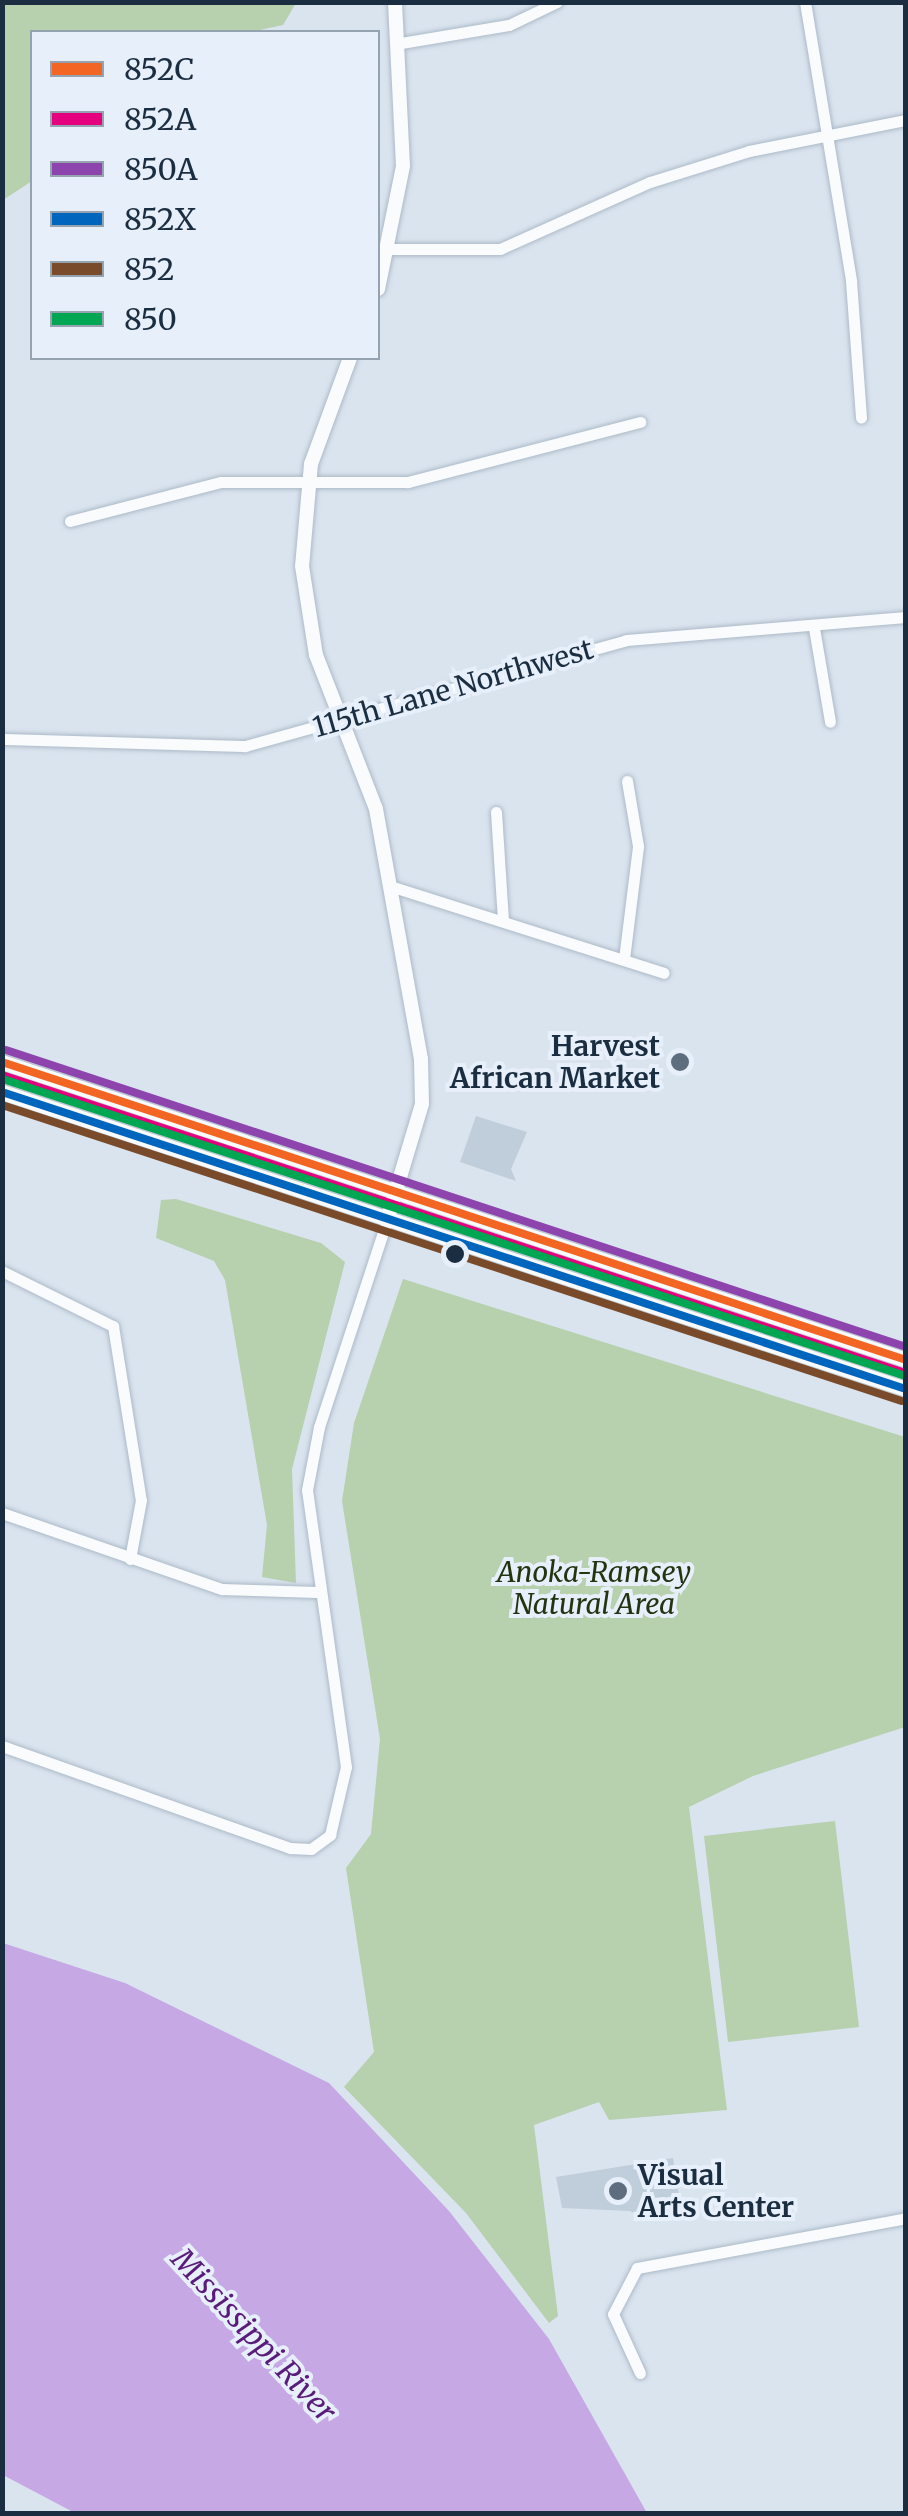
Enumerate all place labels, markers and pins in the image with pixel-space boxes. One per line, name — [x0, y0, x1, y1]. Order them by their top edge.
place label: Harvest African Market — [450, 1029, 660, 1095]
marker: Harvest African Market — [669, 1051, 691, 1073]
unlabelled marker — [445, 1244, 465, 1264]
place label: Visual Arts Center — [638, 2158, 794, 2224]
marker: Visual Arts Center — [607, 2180, 629, 2202]

